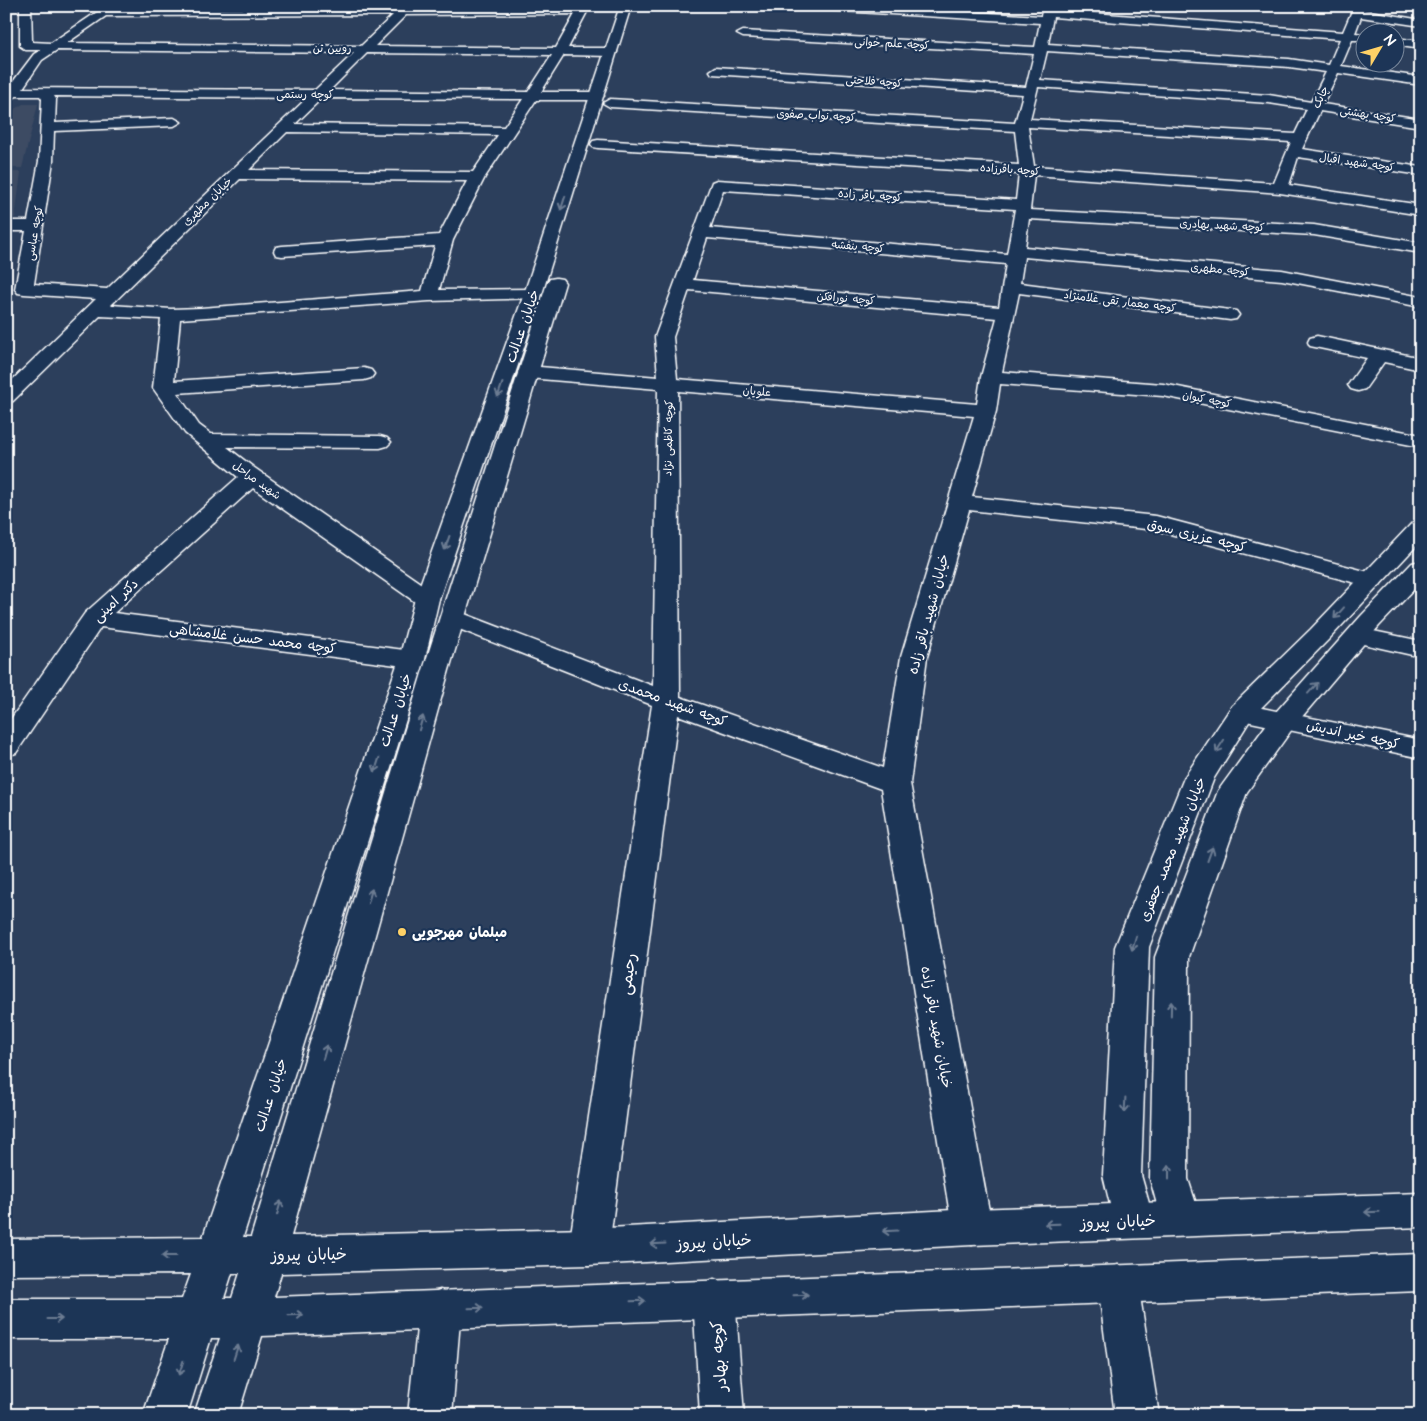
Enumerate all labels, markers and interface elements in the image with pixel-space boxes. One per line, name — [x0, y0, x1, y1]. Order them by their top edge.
north arrow — [1354, 22, 1404, 72]
text: N — [1379, 31, 1400, 50]
street label: کوچه علم خوانی — [854, 34, 930, 54]
street label: رویین تن — [313, 41, 351, 56]
street label: کوچه فلاحتی — [845, 72, 903, 91]
street label: چابک — [1309, 83, 1332, 111]
street label: کوچه رستمی — [276, 87, 334, 102]
street label: کوچه بهشتی — [1339, 103, 1397, 126]
street label: کوچه نواب صفوی — [776, 106, 856, 125]
street label: کوچه شهید اقبال — [1318, 150, 1396, 175]
street label: کوچه باقرزاده — [980, 160, 1041, 179]
street label: خیابان مطهری — [179, 174, 236, 229]
street label: کوچه باقر زاده — [837, 186, 903, 205]
one-way arrow — [557, 194, 567, 210]
street label: کوچه عباسی — [22, 204, 47, 262]
street label: کوچه شهید بهادری — [1179, 216, 1265, 235]
street label: کوچه بنفشه — [831, 237, 885, 256]
street label: کوچه مطهری — [1190, 259, 1250, 280]
street label: خیابان عدالت — [501, 287, 545, 366]
street label: کوچه معمار تقی غلامنژاد — [1063, 287, 1177, 316]
street label: کوچه نورافکن — [816, 288, 876, 309]
one-way arrow — [495, 382, 504, 397]
street label: علویان — [742, 383, 772, 400]
street label: کوچه کیوان — [1181, 387, 1233, 412]
street label: کوچه کاظمی نژاد — [660, 399, 677, 476]
street label: شهید مراحل — [230, 458, 284, 503]
street label: کوچه عزیزی سوق — [1145, 514, 1249, 558]
one-way arrow — [441, 535, 451, 551]
street label: خیابان شهید باقر زاده — [903, 552, 955, 677]
street label: دکتر امینی — [88, 574, 143, 627]
one-way arrow — [1333, 606, 1345, 619]
street label: کوچه محمد حسن غلامشاهی — [168, 619, 337, 659]
street label: خیابان عدالت — [375, 671, 417, 750]
street label: کوچه شهید محمدی — [616, 674, 730, 732]
one-way arrow — [1307, 681, 1319, 694]
street label: کوچه خیر اندیش — [1304, 715, 1401, 755]
one-way arrow — [416, 716, 426, 732]
one-way arrow — [1214, 739, 1224, 753]
one-way arrow — [372, 757, 381, 773]
street label: خیابان شهید محمد جعفری — [1135, 774, 1211, 925]
one-way arrow — [1206, 846, 1215, 862]
one-way arrow — [366, 889, 376, 905]
place label: مبلمان مهرجویی — [412, 923, 507, 943]
marker: مبلمان مهرجویی — [396, 926, 408, 938]
one-way arrow — [1129, 935, 1139, 951]
street label: رحیمی — [614, 952, 642, 996]
street label: خیابان شهید باقر زاده — [915, 964, 957, 1090]
one-way arrow — [1167, 1002, 1176, 1018]
one-way arrow — [320, 1045, 330, 1061]
street label: خیابان عدالت — [250, 1056, 292, 1135]
one-way arrow — [1120, 1097, 1129, 1113]
one-way arrow — [1164, 1164, 1174, 1180]
one-way arrow — [275, 1201, 285, 1217]
one-way arrow — [1364, 1207, 1380, 1216]
street label: خیابان پیروز — [1078, 1210, 1156, 1234]
one-way arrow — [1045, 1219, 1061, 1229]
one-way arrow — [882, 1227, 898, 1236]
street label: خیابان پیروز — [674, 1229, 752, 1255]
one-way arrow — [650, 1239, 666, 1248]
street label: خیابان پیروز — [269, 1243, 347, 1267]
one-way arrow — [161, 1251, 178, 1261]
one-way arrow — [792, 1290, 808, 1300]
one-way arrow — [630, 1297, 646, 1306]
one-way arrow — [468, 1303, 484, 1313]
one-way arrow — [288, 1311, 304, 1320]
one-way arrow — [46, 1314, 63, 1324]
street label: کوچه بهادر — [706, 1320, 733, 1394]
one-way arrow — [232, 1344, 242, 1360]
one-way arrow — [175, 1360, 185, 1376]

